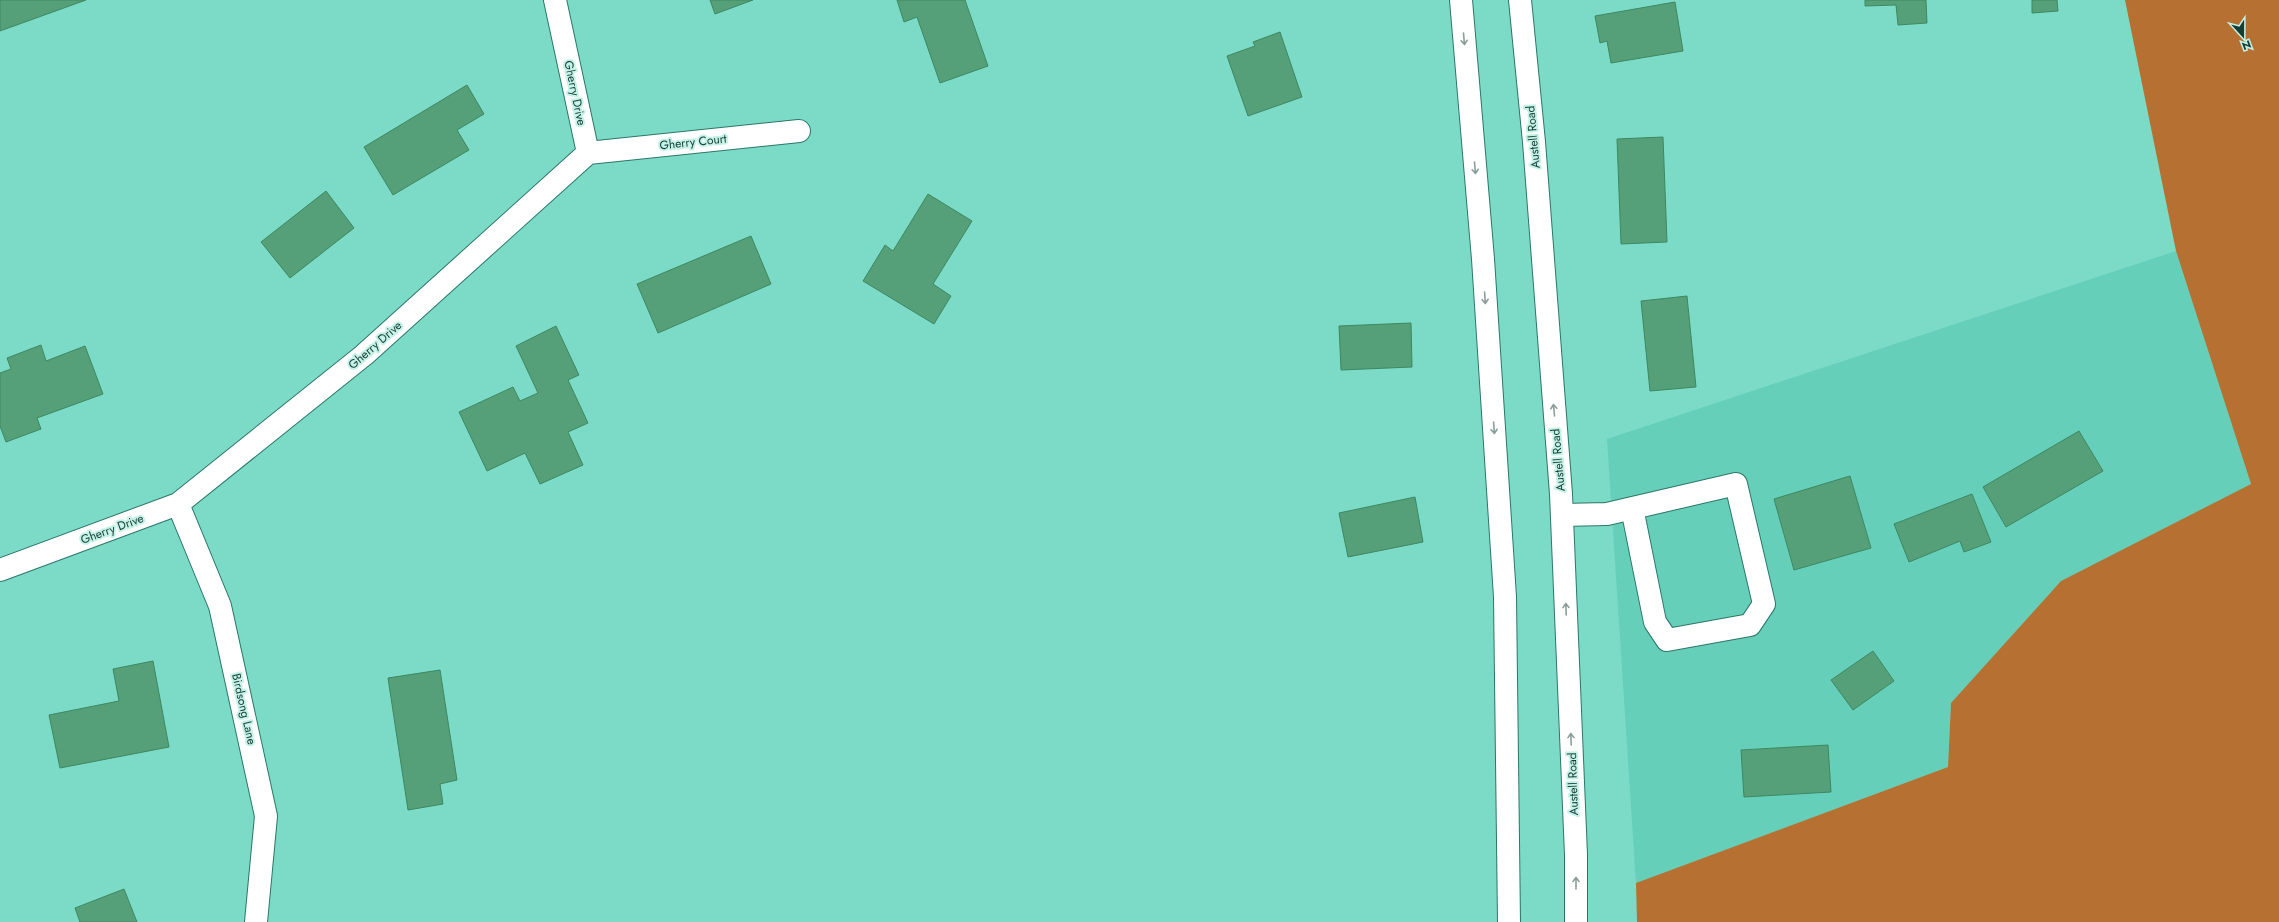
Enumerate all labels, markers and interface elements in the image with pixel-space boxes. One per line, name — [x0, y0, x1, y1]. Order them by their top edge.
north arrow — [2223, 16, 2263, 56]
one-way arrow — [1461, 32, 1468, 45]
text: N — [2240, 36, 2254, 54]
street label: Gherry Drive — [559, 59, 591, 127]
street label: Austell Road — [1521, 105, 1545, 169]
street label: Gherry Court — [659, 130, 728, 154]
one-way arrow — [1472, 161, 1479, 174]
one-way arrow — [1482, 291, 1489, 304]
street label: Gherry Drive — [344, 317, 406, 373]
one-way arrow — [1551, 404, 1558, 417]
one-way arrow — [1490, 421, 1497, 434]
street label: Austell Road — [1546, 428, 1570, 492]
street label: Gherry Drive — [78, 509, 146, 549]
one-way arrow — [1562, 603, 1570, 616]
street label: Birdsong Lane — [227, 672, 261, 746]
one-way arrow — [1568, 733, 1575, 746]
street label: Austell Road — [1563, 752, 1583, 816]
one-way arrow — [1572, 877, 1580, 890]

